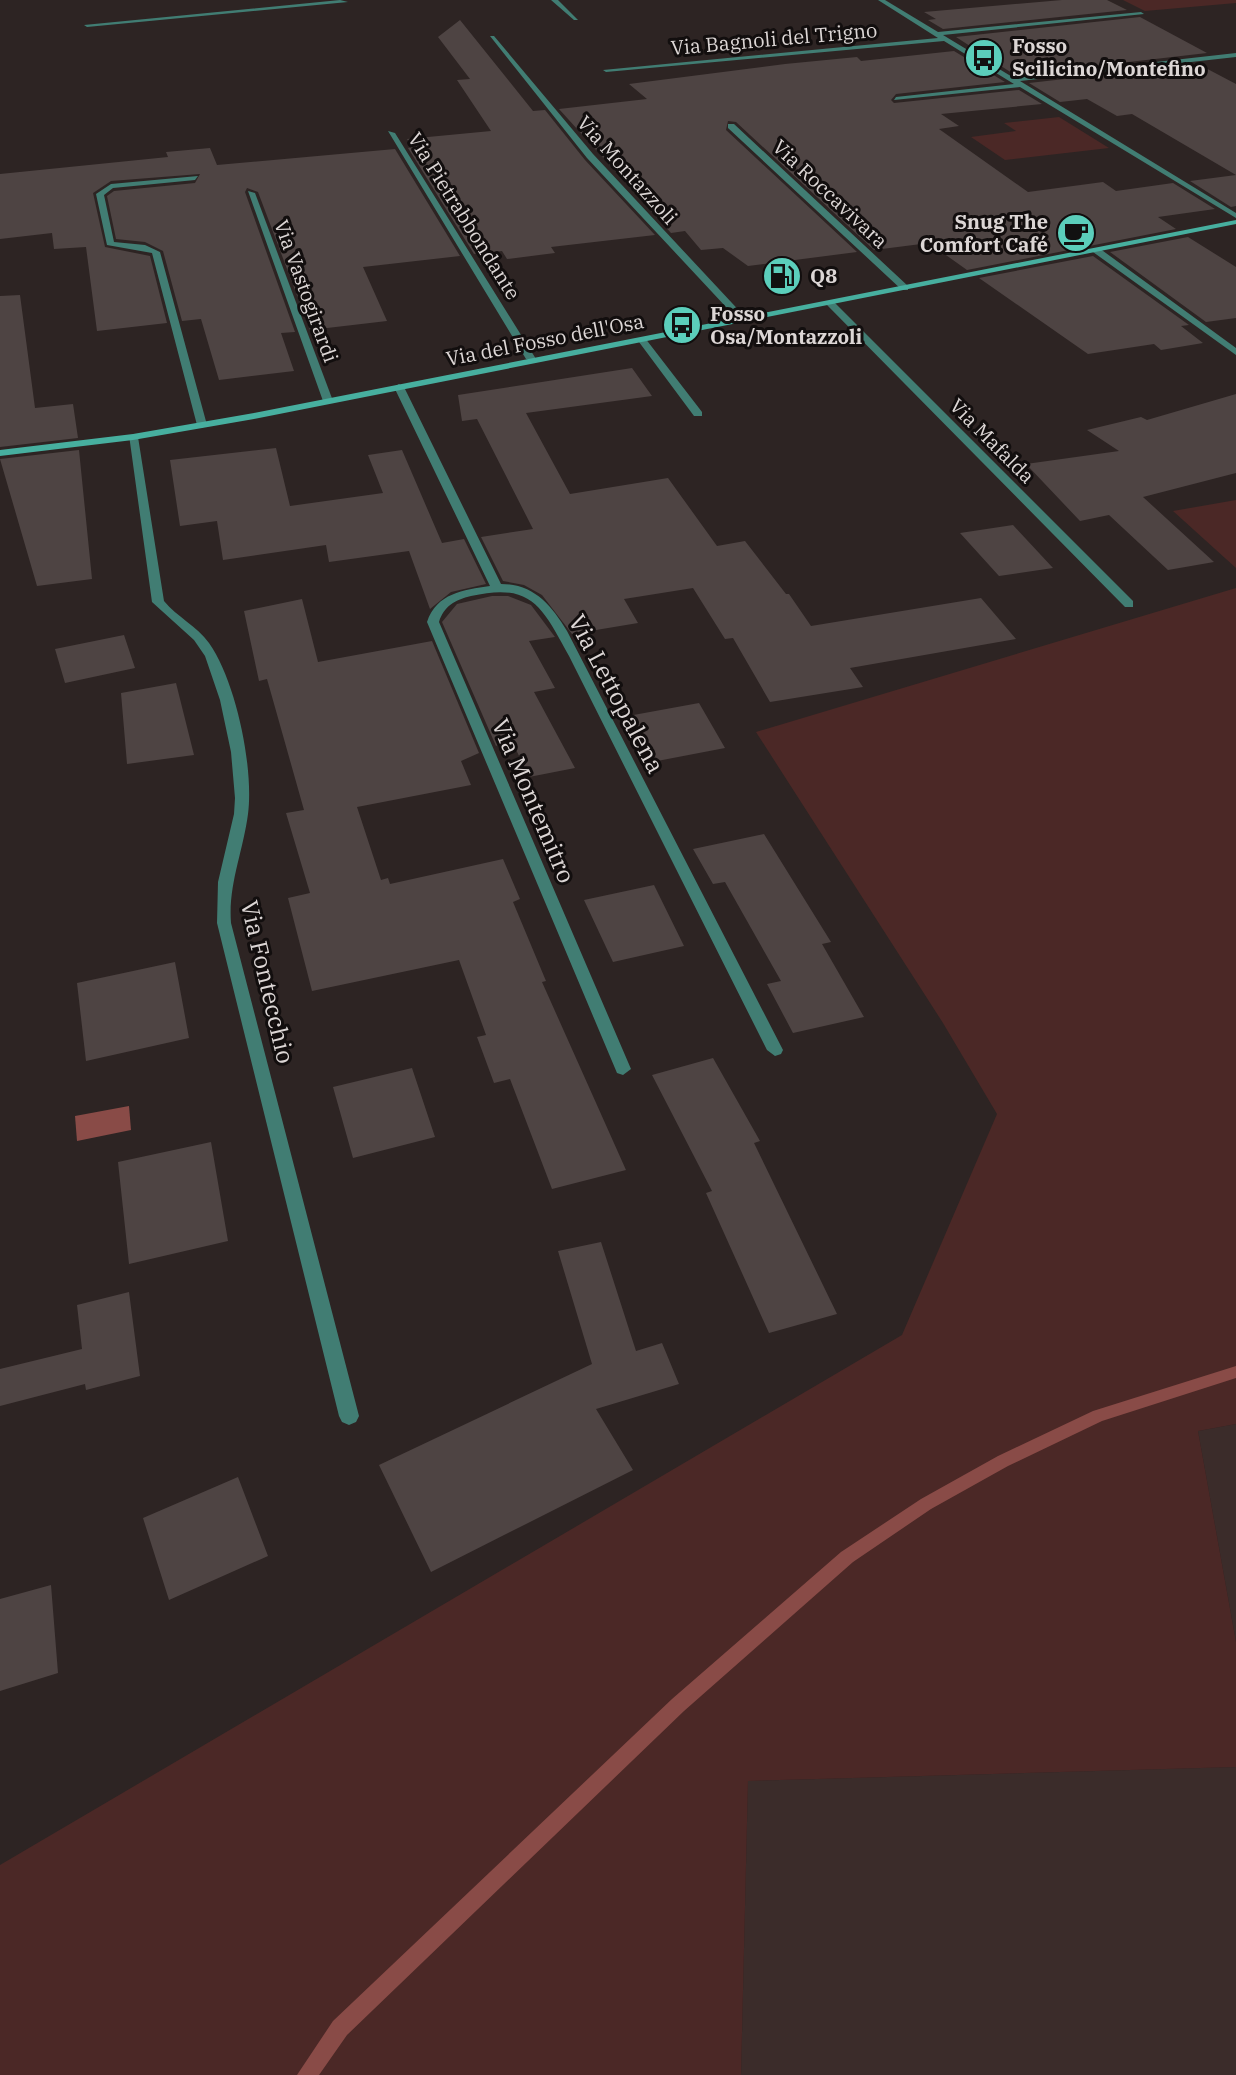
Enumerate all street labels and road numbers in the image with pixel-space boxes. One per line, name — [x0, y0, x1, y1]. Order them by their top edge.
street label: Via Bagnoli del Trigno — [670, 16, 878, 61]
street label: Via Montazzoli — [571, 109, 684, 230]
street label: Via Pietrabbondante — [402, 127, 527, 305]
street label: Via Roccavivara — [767, 133, 894, 254]
street label: Via Vastogirardi — [268, 216, 345, 366]
street label: Via del Fosso dell'Osa — [444, 307, 646, 372]
street label: Via Mafalda — [944, 392, 1041, 489]
street label: Via Lettopalena — [562, 608, 672, 779]
street label: Via Montemitro — [485, 713, 583, 888]
street label: Via Fontecchio — [234, 897, 302, 1067]

